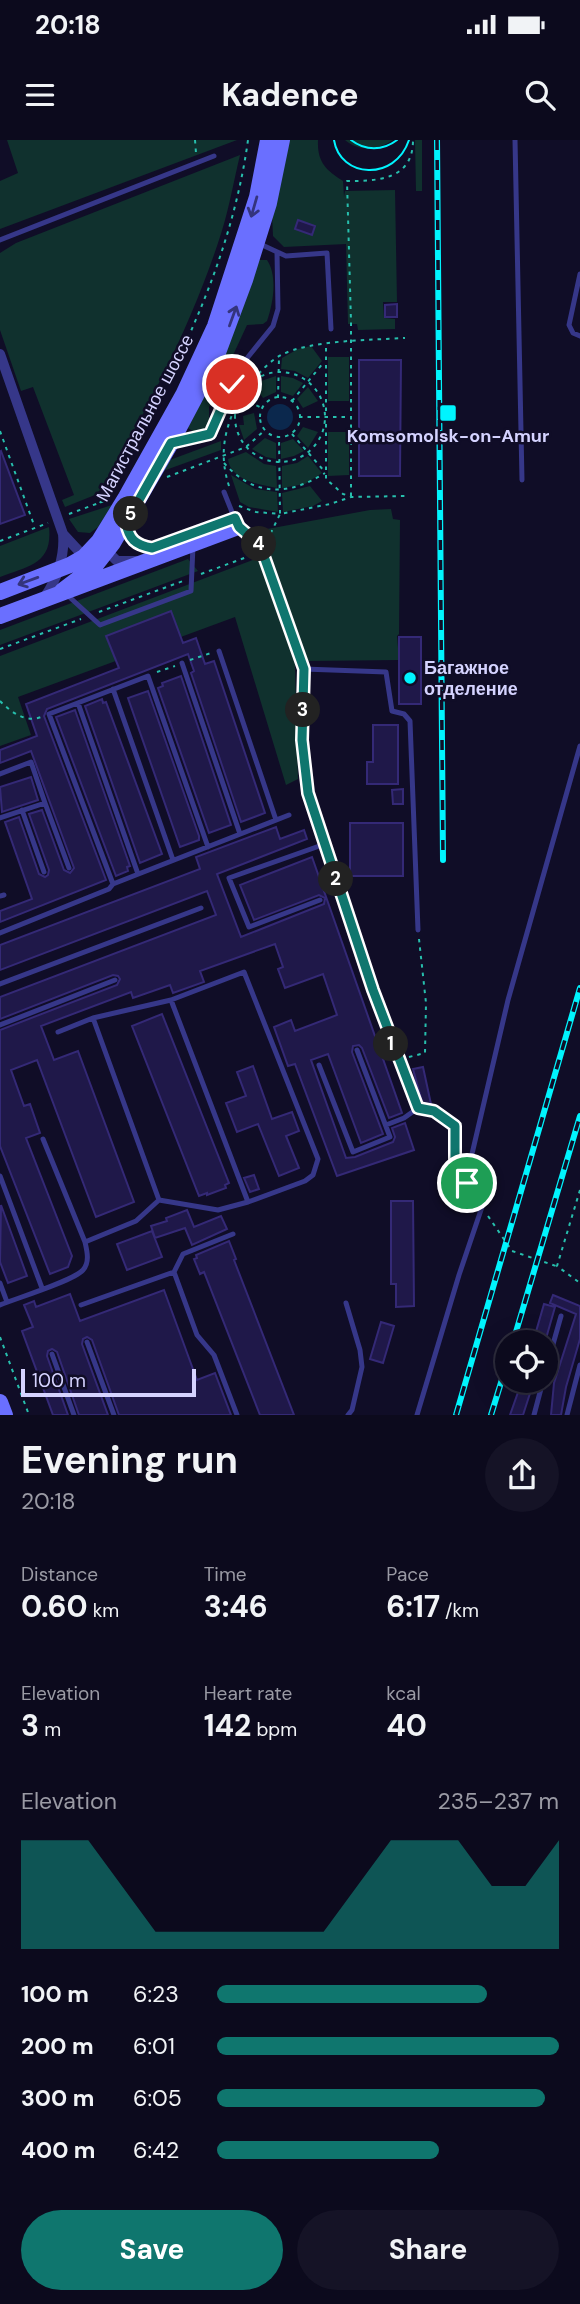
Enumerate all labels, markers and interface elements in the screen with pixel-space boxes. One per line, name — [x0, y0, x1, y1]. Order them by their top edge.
text: 20:18 — [35, 8, 101, 42]
text: Kadence — [221, 74, 359, 116]
icon: menu — [21, 76, 59, 114]
icon: search — [521, 76, 559, 114]
one-way arrow — [246, 195, 259, 217]
one-way arrow — [227, 306, 240, 328]
street label: Магистральное шоссе — [91, 330, 199, 506]
pin — [202, 354, 262, 414]
icon: check — [213, 365, 251, 403]
marker: Komsomolsk-on-Amur — [438, 403, 458, 423]
place label: Komsomolsk-on-Amur — [347, 424, 549, 448]
pin: 5 — [114, 496, 148, 532]
text: 5 — [125, 501, 136, 526]
pin: 4 — [242, 526, 276, 562]
text: 4 — [252, 531, 265, 556]
one-way arrow — [18, 576, 40, 588]
place label: Багажное отделение — [424, 656, 518, 701]
marker: Багажное отделение — [402, 670, 418, 686]
pin: 3 — [286, 692, 320, 728]
text: 3 — [297, 697, 308, 722]
pin: 2 — [318, 862, 354, 896]
text: 2 — [330, 866, 341, 891]
pin: 1 — [374, 1026, 408, 1062]
text: 1 — [387, 1031, 394, 1056]
pin — [437, 1153, 497, 1213]
icon: arrive — [448, 1164, 486, 1202]
map controls — [495, 1330, 558, 1393]
button: locate — [495, 1330, 558, 1393]
scale bar — [21, 1366, 196, 1398]
text: 100 m — [32, 1368, 86, 1393]
text: Evening run — [21, 1435, 238, 1485]
button: share — [485, 1438, 559, 1512]
text: 20:18 — [21, 1486, 76, 1516]
text: Distance — [21, 1562, 98, 1587]
text: Time — [204, 1562, 247, 1587]
text: Pace — [386, 1562, 429, 1587]
text: 0.60 — [21, 1587, 88, 1626]
text: 3:46 — [204, 1587, 268, 1626]
text: 6:17 — [386, 1587, 440, 1626]
text: km — [88, 1598, 119, 1623]
text: /km — [440, 1598, 479, 1623]
text: Elevation — [21, 1681, 100, 1706]
text: Heart rate — [204, 1681, 292, 1706]
text: kcal — [386, 1681, 421, 1706]
text: 3 — [21, 1706, 39, 1745]
text: 142 — [204, 1706, 251, 1745]
text: 40 — [386, 1706, 427, 1745]
text: m — [39, 1717, 61, 1742]
text: bpm — [251, 1717, 297, 1742]
text: Elevation — [21, 1786, 117, 1816]
text: 235–237 m — [437, 1786, 559, 1816]
text: 100 m — [21, 1979, 89, 2009]
text: 6:23 — [133, 1979, 179, 2009]
text: 200 m — [21, 2031, 94, 2061]
text: 6:01 — [133, 2031, 175, 2061]
text: 300 m — [21, 2083, 94, 2113]
text: 6:05 — [133, 2083, 182, 2113]
text: 400 m — [21, 2135, 95, 2165]
text: 6:42 — [133, 2135, 179, 2165]
button: Save — [21, 2210, 283, 2290]
button: Share — [297, 2210, 559, 2290]

